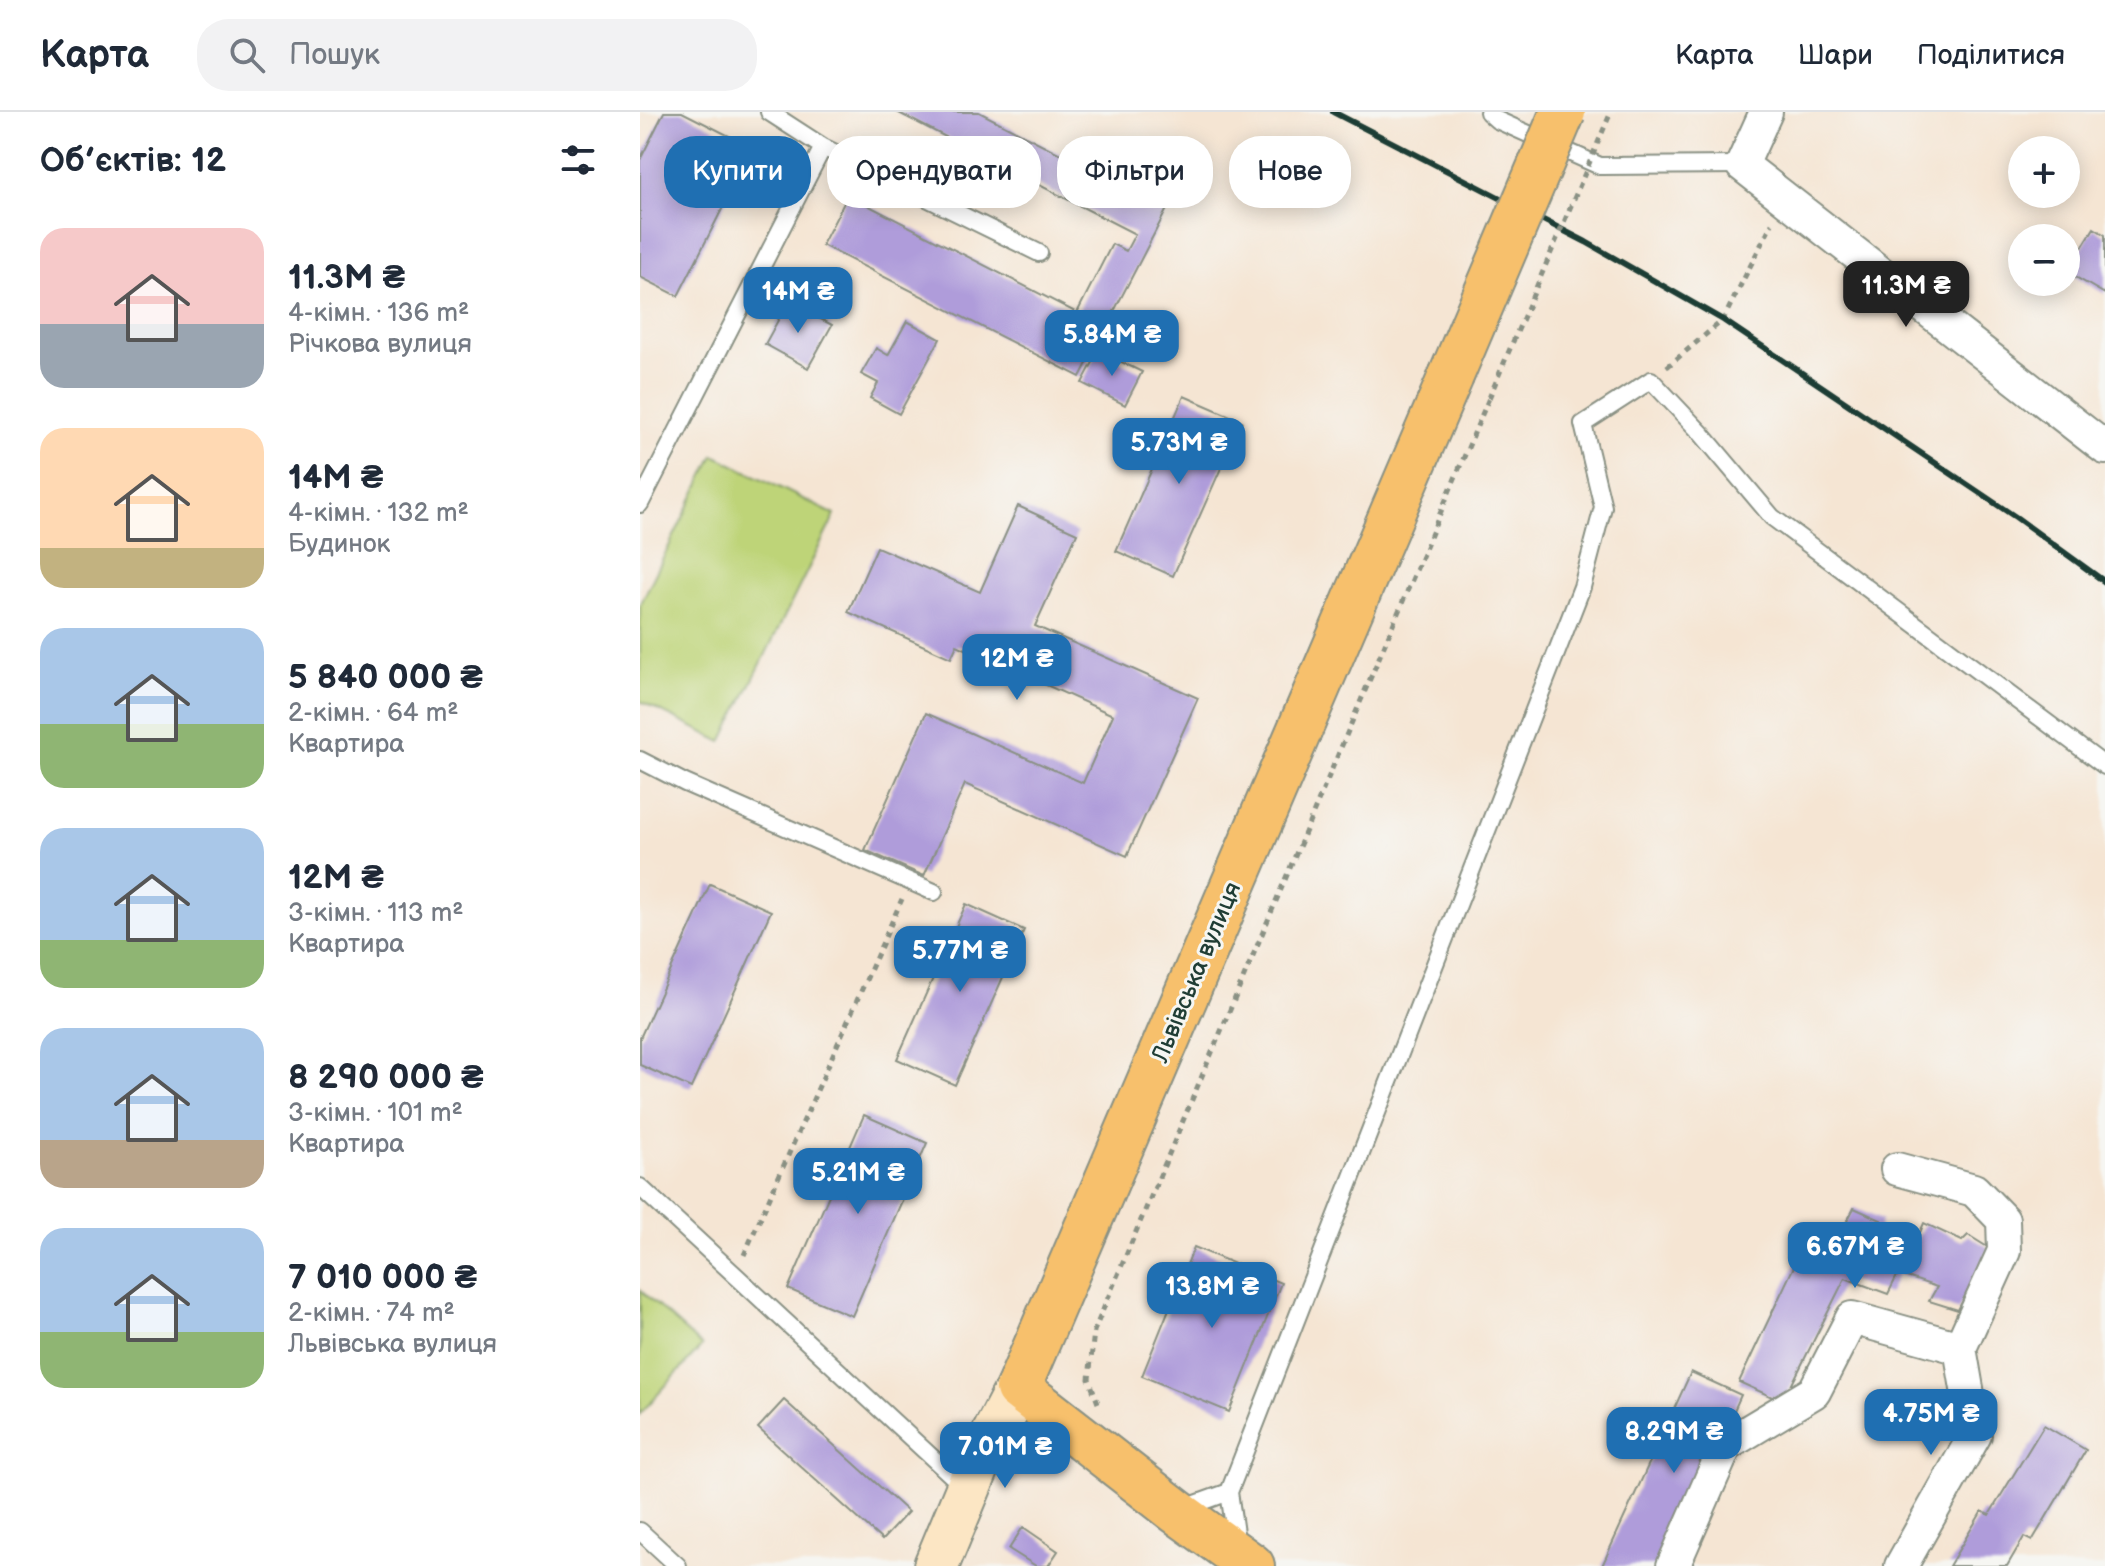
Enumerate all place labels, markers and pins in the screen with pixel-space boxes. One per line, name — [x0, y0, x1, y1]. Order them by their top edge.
pin: 11.3M ₴ — [1832, 261, 1980, 329]
pin: 14M ₴ — [742, 267, 854, 335]
pin: 5.84M ₴ — [1038, 310, 1186, 378]
pin: 5.73M ₴ — [1105, 418, 1253, 486]
pin: 12M ₴ — [961, 634, 1073, 702]
pin: 5.77M ₴ — [886, 926, 1034, 994]
pin: 5.21M ₴ — [784, 1148, 932, 1216]
pin: 6.67M ₴ — [1781, 1222, 1929, 1290]
pin: 13.8M ₴ — [1138, 1262, 1286, 1330]
pin: 4.75M ₴ — [1857, 1389, 2005, 1457]
pin: 8.29M ₴ — [1600, 1407, 1748, 1475]
pin: 7.01M ₴ — [931, 1422, 1079, 1490]

